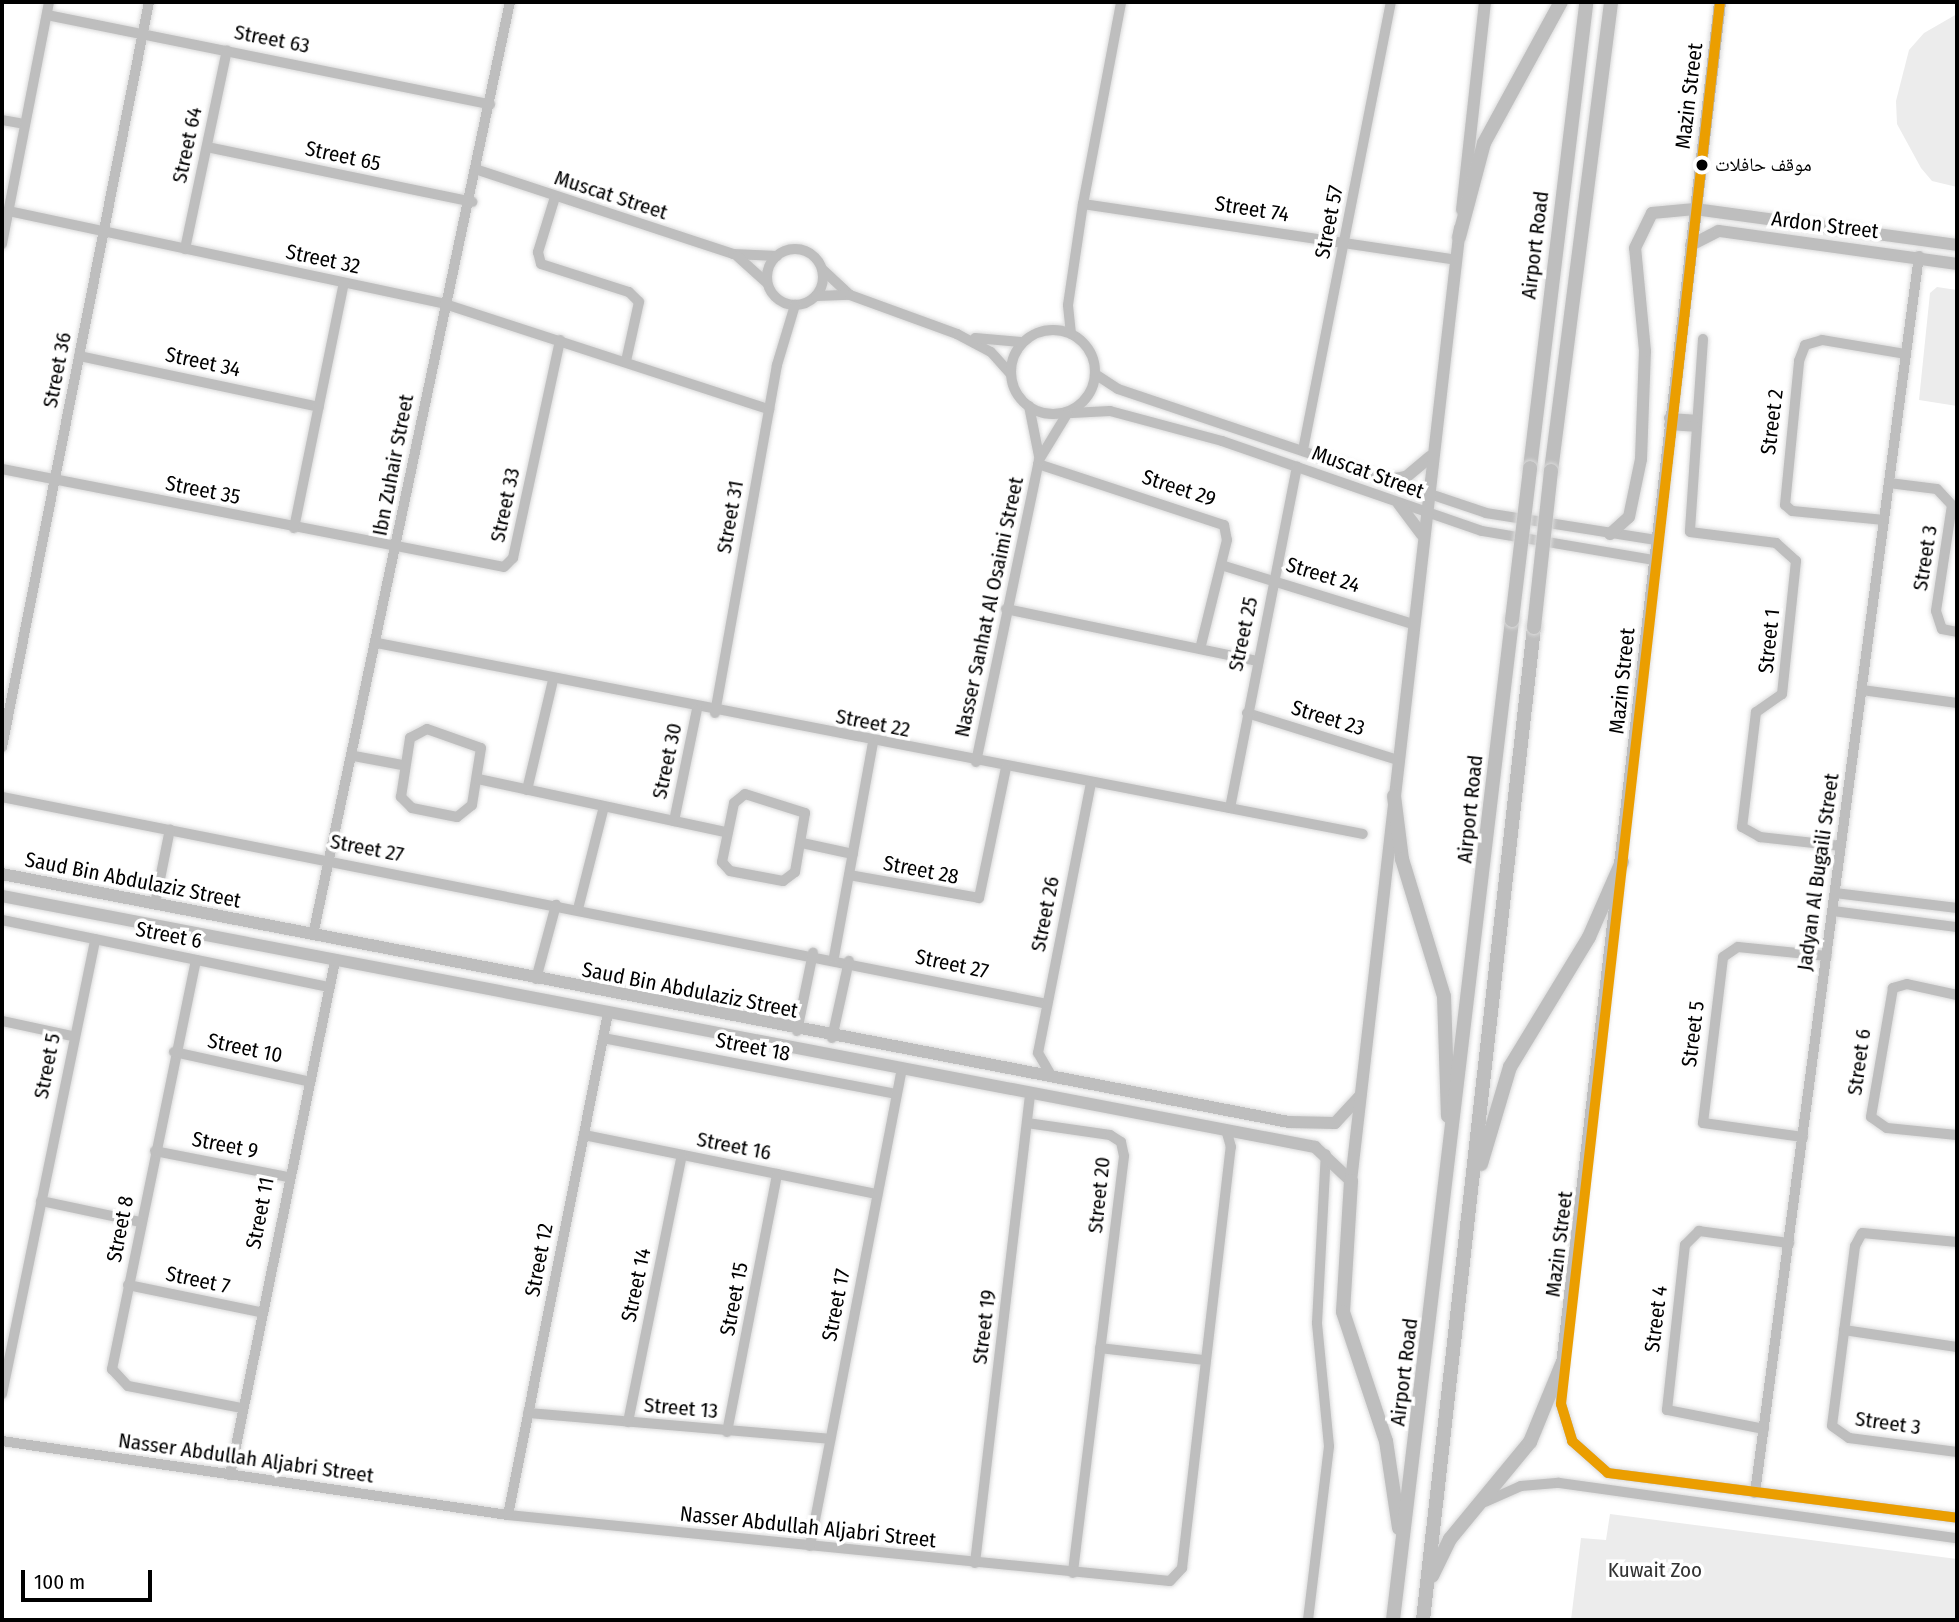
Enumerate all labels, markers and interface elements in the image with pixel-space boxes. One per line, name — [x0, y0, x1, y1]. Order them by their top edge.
street label: Street 63 — [232, 19, 312, 59]
street label: Mazin Street — [1670, 42, 1708, 150]
street label: Street 64 — [167, 105, 207, 185]
street label: Street 65 — [303, 136, 383, 176]
place label: موقف حافلات — [1715, 154, 1812, 176]
marker: موقف حافلات — [1695, 158, 1709, 172]
street label: Muscat Street — [551, 165, 671, 225]
street label: Street 57 — [1310, 183, 1348, 261]
street label: Airport Road — [1516, 190, 1554, 300]
street label: Street 74 — [1213, 191, 1291, 227]
street label: Ardon Street — [1770, 206, 1880, 244]
street label: Street 32 — [284, 239, 362, 279]
street label: Street 36 — [37, 330, 77, 410]
street label: Street 34 — [163, 342, 243, 382]
street label: Street 2 — [1755, 388, 1789, 456]
street label: Ibn Zuhair Street — [367, 392, 419, 538]
street label: Muscat Street — [1309, 440, 1427, 504]
street label: Street 29 — [1139, 464, 1219, 512]
street label: Street 33 — [485, 465, 525, 545]
street label: Street 35 — [163, 470, 243, 510]
street label: Nasser Sanhat Al Osaimi Street — [949, 475, 1029, 739]
street label: Street 31 — [711, 479, 749, 555]
street label: Street 3 — [1907, 523, 1943, 593]
street label: Street 24 — [1283, 552, 1363, 598]
street label: Street 25 — [1223, 594, 1263, 674]
street label: Street 1 — [1753, 607, 1785, 675]
street label: Mazin Street — [1604, 627, 1640, 735]
street label: Street 23 — [1288, 695, 1368, 741]
street label: Street 22 — [834, 703, 912, 743]
street label: Street 30 — [647, 721, 687, 801]
street label: Airport Road — [1452, 754, 1488, 864]
street label: Jadyan Al Bugaili Street — [1792, 772, 1844, 972]
street label: Street 27 — [328, 829, 406, 867]
street label: Saud Bin Abdulaziz Street — [23, 847, 243, 913]
street label: Street 28 — [881, 850, 961, 890]
street label: Street 26 — [1025, 874, 1065, 954]
street label: Street 6 — [134, 916, 204, 954]
street label: Street 27 — [913, 944, 991, 984]
street label: Saud Bin Abdulaziz Street — [580, 957, 800, 1023]
street label: Street 5 — [1676, 1000, 1710, 1068]
street label: Street 18 — [714, 1027, 792, 1067]
street label: Street 6 — [1842, 1027, 1876, 1097]
street label: Street 10 — [205, 1028, 285, 1068]
street label: Street 5 — [28, 1031, 66, 1101]
street label: Street 9 — [190, 1126, 260, 1164]
street label: Street 16 — [695, 1126, 773, 1166]
street label: Street 20 — [1082, 1156, 1116, 1234]
street label: Street 11 — [241, 1175, 279, 1251]
street label: Mazin Street — [1540, 1190, 1578, 1298]
street label: Street 8 — [101, 1194, 139, 1264]
street label: Street 12 — [520, 1221, 558, 1299]
street label: Street 14 — [616, 1246, 656, 1324]
street label: Street 15 — [715, 1260, 753, 1338]
street label: Street 7 — [164, 1261, 232, 1299]
street label: Street 17 — [817, 1267, 855, 1343]
street label: Street 4 — [1639, 1284, 1673, 1354]
street label: Street 19 — [967, 1288, 1001, 1366]
street label: Airport Road — [1385, 1317, 1423, 1427]
street label: Street 13 — [643, 1392, 719, 1424]
street label: Street 3 — [1854, 1406, 1922, 1440]
street label: Nasser Abdullah Aljabri Street — [117, 1428, 375, 1488]
street label: Nasser Abdullah Aljabri Street — [679, 1501, 937, 1553]
scale bar — [24, 1556, 156, 1600]
park label: Kuwait Zoo — [1608, 1557, 1702, 1583]
text: 100 m — [34, 1569, 85, 1595]

